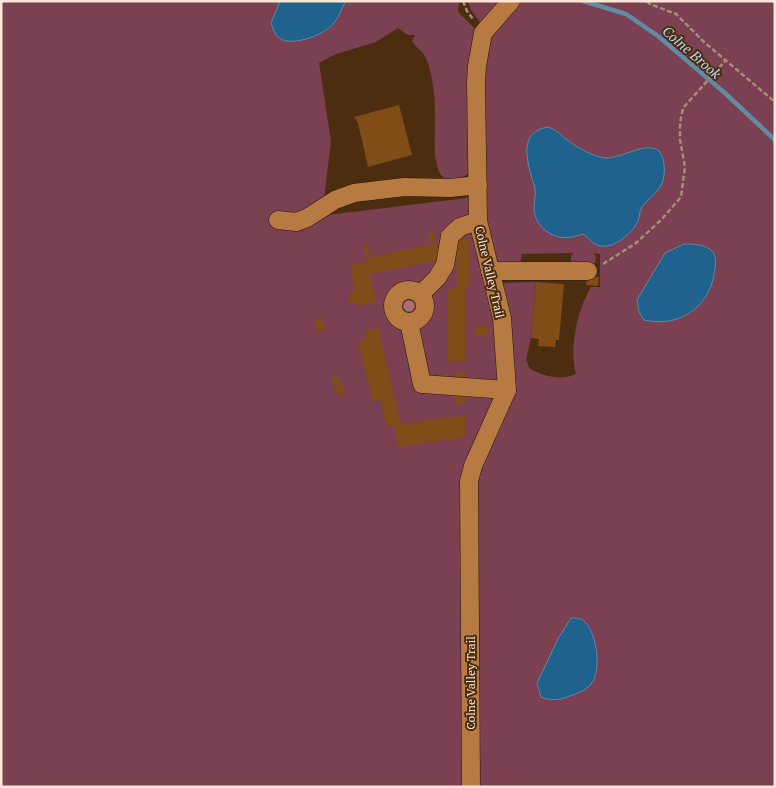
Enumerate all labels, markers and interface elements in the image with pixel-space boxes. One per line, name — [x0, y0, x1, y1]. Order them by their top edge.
water label: Colne Brook — [659, 21, 726, 83]
street label: Colne Valley Trail — [472, 225, 508, 320]
street label: Colne Valley Trail — [463, 636, 478, 730]

